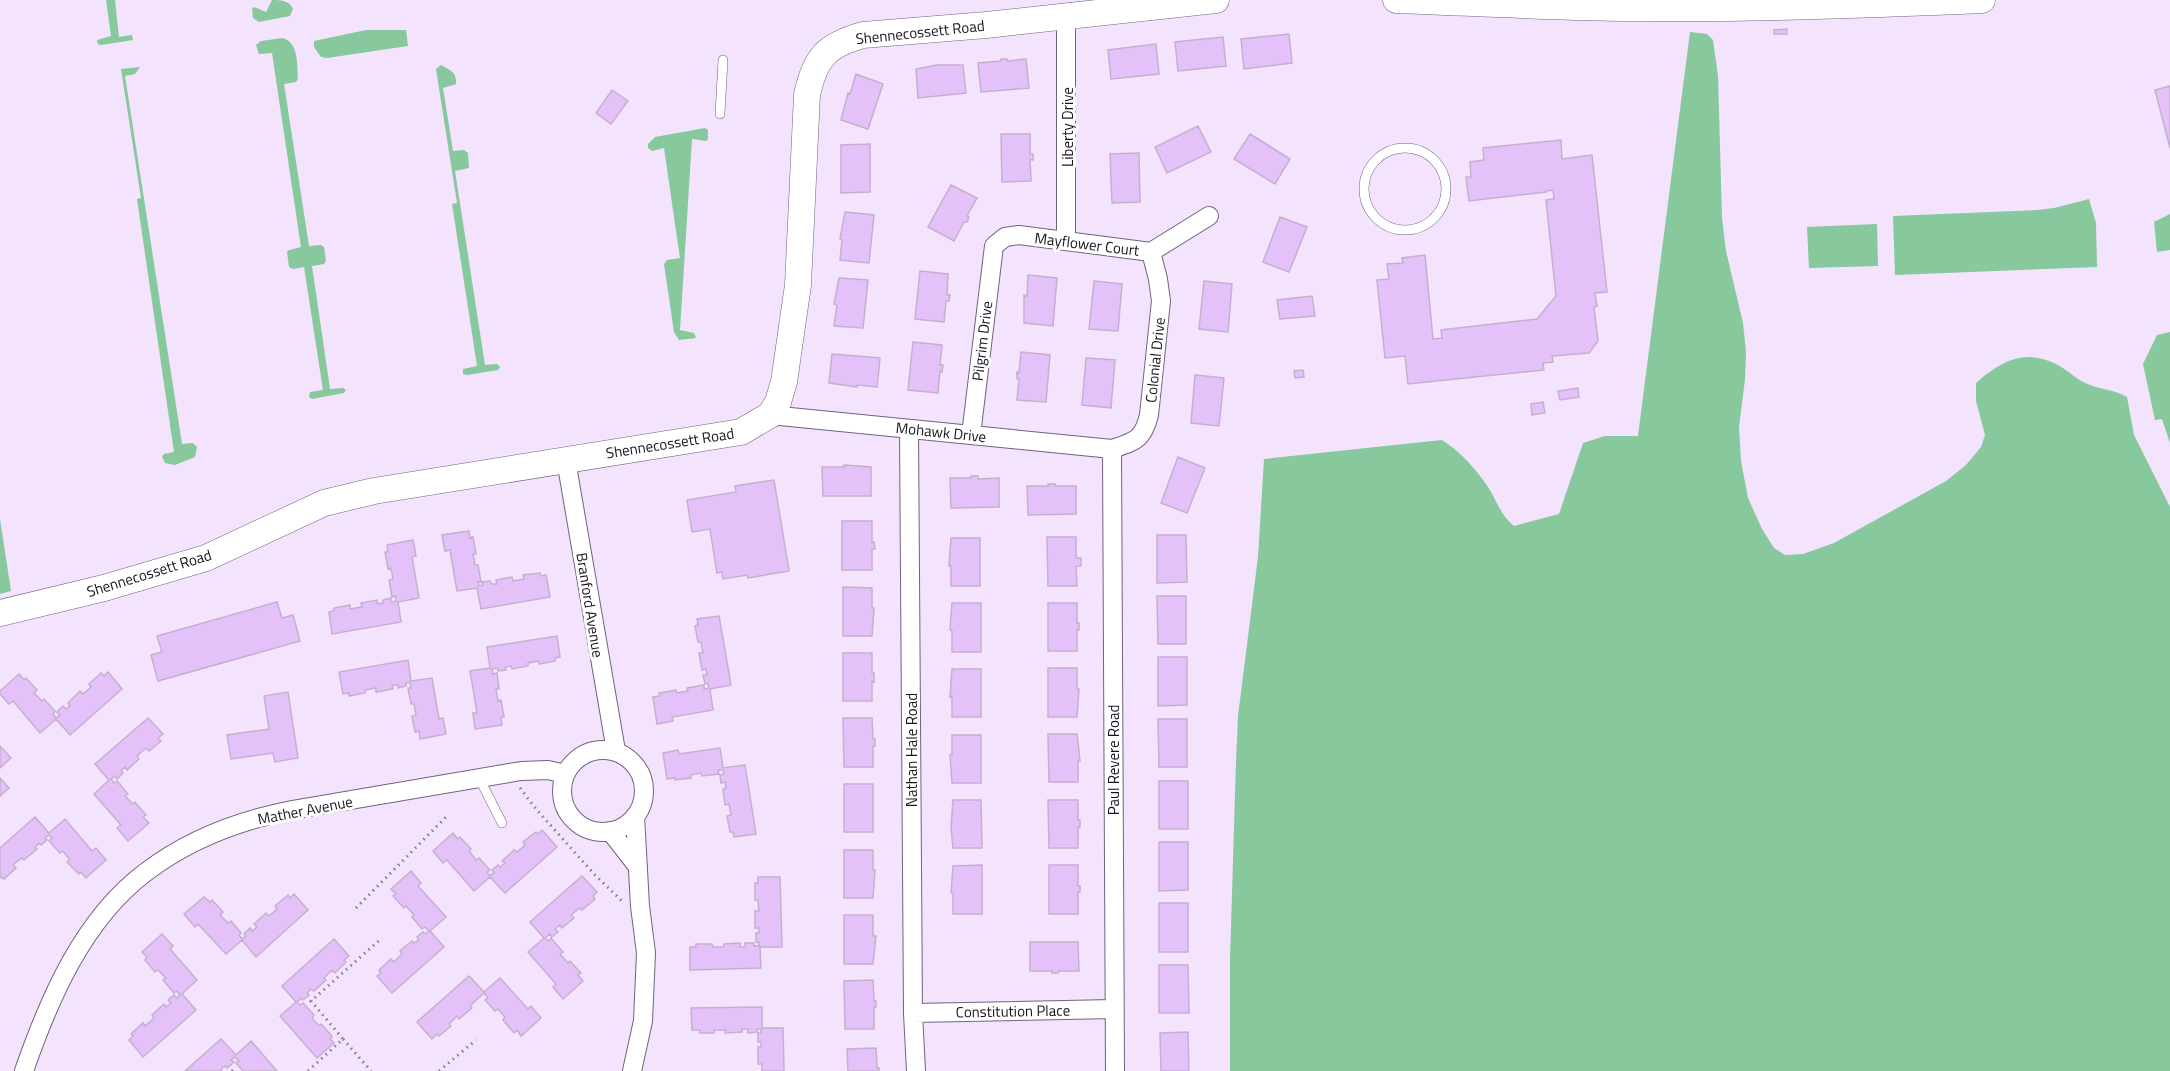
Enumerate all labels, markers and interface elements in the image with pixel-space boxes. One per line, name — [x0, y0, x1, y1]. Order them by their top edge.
street label: Shennecossett Road — [854, 14, 986, 50]
street label: Liberty Drive — [1056, 87, 1079, 167]
street label: Mayflower Court — [1033, 226, 1141, 262]
street label: Pilgrim Drive — [966, 300, 998, 382]
street label: Colonial Drive — [1139, 316, 1171, 404]
street label: Mohawk Drive — [895, 416, 987, 448]
street label: Shennecossett Road — [604, 422, 736, 464]
street label: Shennecossett Road — [84, 543, 214, 603]
street label: Branford Avenue — [570, 551, 610, 659]
street label: Nathan Hale Road — [900, 693, 923, 807]
street label: Paul Revere Road — [1102, 705, 1125, 815]
street label: Mather Avenue — [255, 790, 355, 830]
street label: Constitution Place — [956, 999, 1070, 1023]

